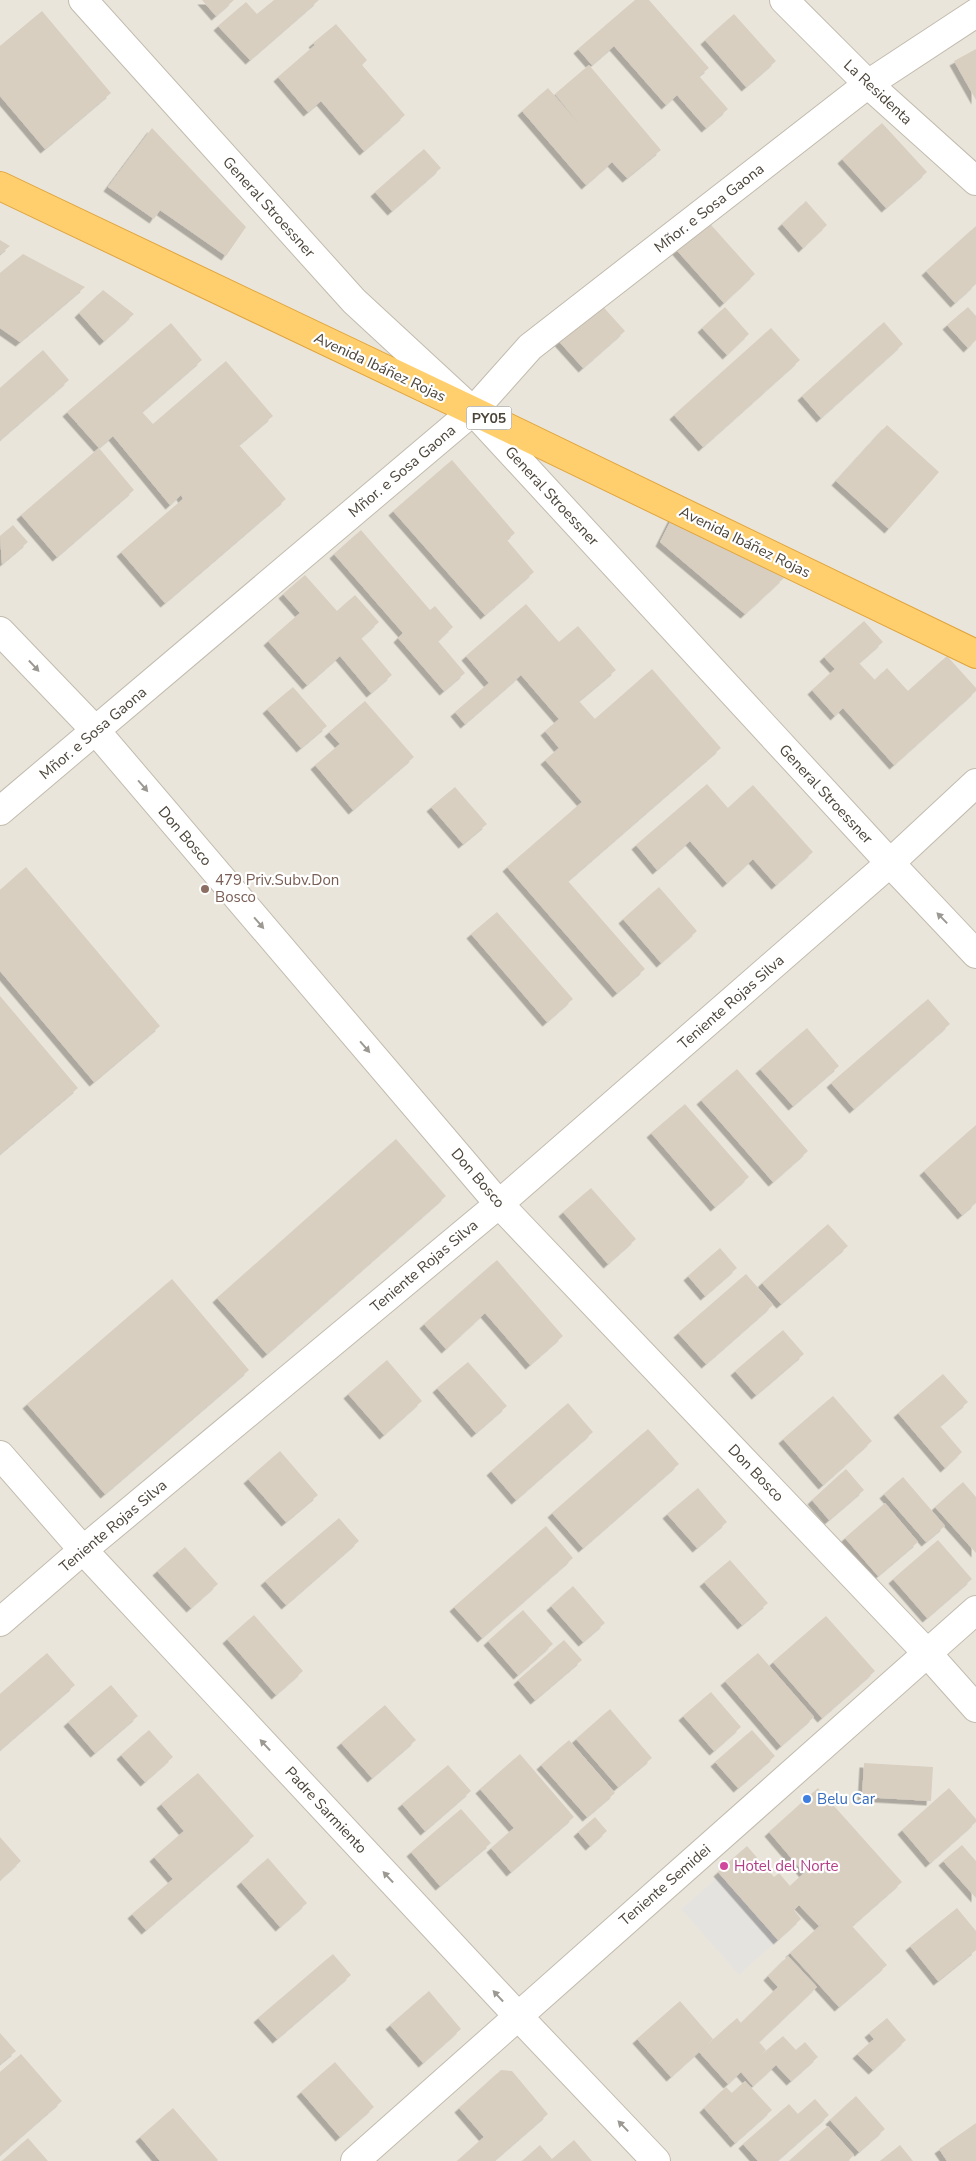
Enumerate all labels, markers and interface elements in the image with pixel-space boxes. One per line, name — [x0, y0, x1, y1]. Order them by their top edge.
street label: La Residenta — [839, 55, 917, 129]
street label: General Stroessner — [218, 152, 320, 262]
street label: Mñor. e Sosa Gaona — [650, 159, 768, 257]
street label: Avenida Ibáñez Rojas — [311, 328, 449, 406]
road number: PY05 — [466, 406, 512, 429]
street label: Mñor. e Sosa Gaona — [344, 420, 460, 522]
street label: General Stroessner — [501, 442, 604, 551]
street label: Avenida Ibáñez Rojas — [676, 502, 814, 582]
one-way arrow — [28, 660, 40, 672]
street label: Mñor. e Sosa Gaona — [35, 682, 151, 784]
street label: General Stroessner — [775, 740, 878, 849]
one-way arrow — [137, 780, 148, 793]
street label: Don Bosco — [154, 802, 216, 870]
place label: 479 Priv.Subv.Don Bosco — [215, 870, 339, 907]
marker: 479 Priv.Subv.Don Bosco — [199, 883, 211, 895]
one-way arrow — [936, 913, 948, 925]
one-way arrow — [254, 917, 265, 930]
street label: Teniente Rojas Silva — [674, 950, 788, 1054]
one-way arrow — [359, 1041, 370, 1053]
street label: Don Bosco — [447, 1144, 509, 1212]
street label: Teniente Rojas Silva — [366, 1215, 482, 1317]
street label: Don Bosco — [724, 1440, 788, 1506]
street label: Teniente Rojas Silva — [55, 1475, 171, 1577]
one-way arrow — [259, 1739, 271, 1751]
street label: Padre Sarmiento — [281, 1762, 371, 1858]
place label: Belu Car — [817, 1789, 876, 1809]
marker: Belu Car — [801, 1793, 813, 1805]
street label: Teniente Semidei — [615, 1840, 715, 1930]
place label: Hotel del Norte — [734, 1856, 839, 1876]
marker: Hotel del Norte — [718, 1860, 730, 1872]
one-way arrow — [382, 1871, 394, 1883]
one-way arrow — [492, 1990, 504, 2002]
one-way arrow — [617, 2120, 629, 2132]

